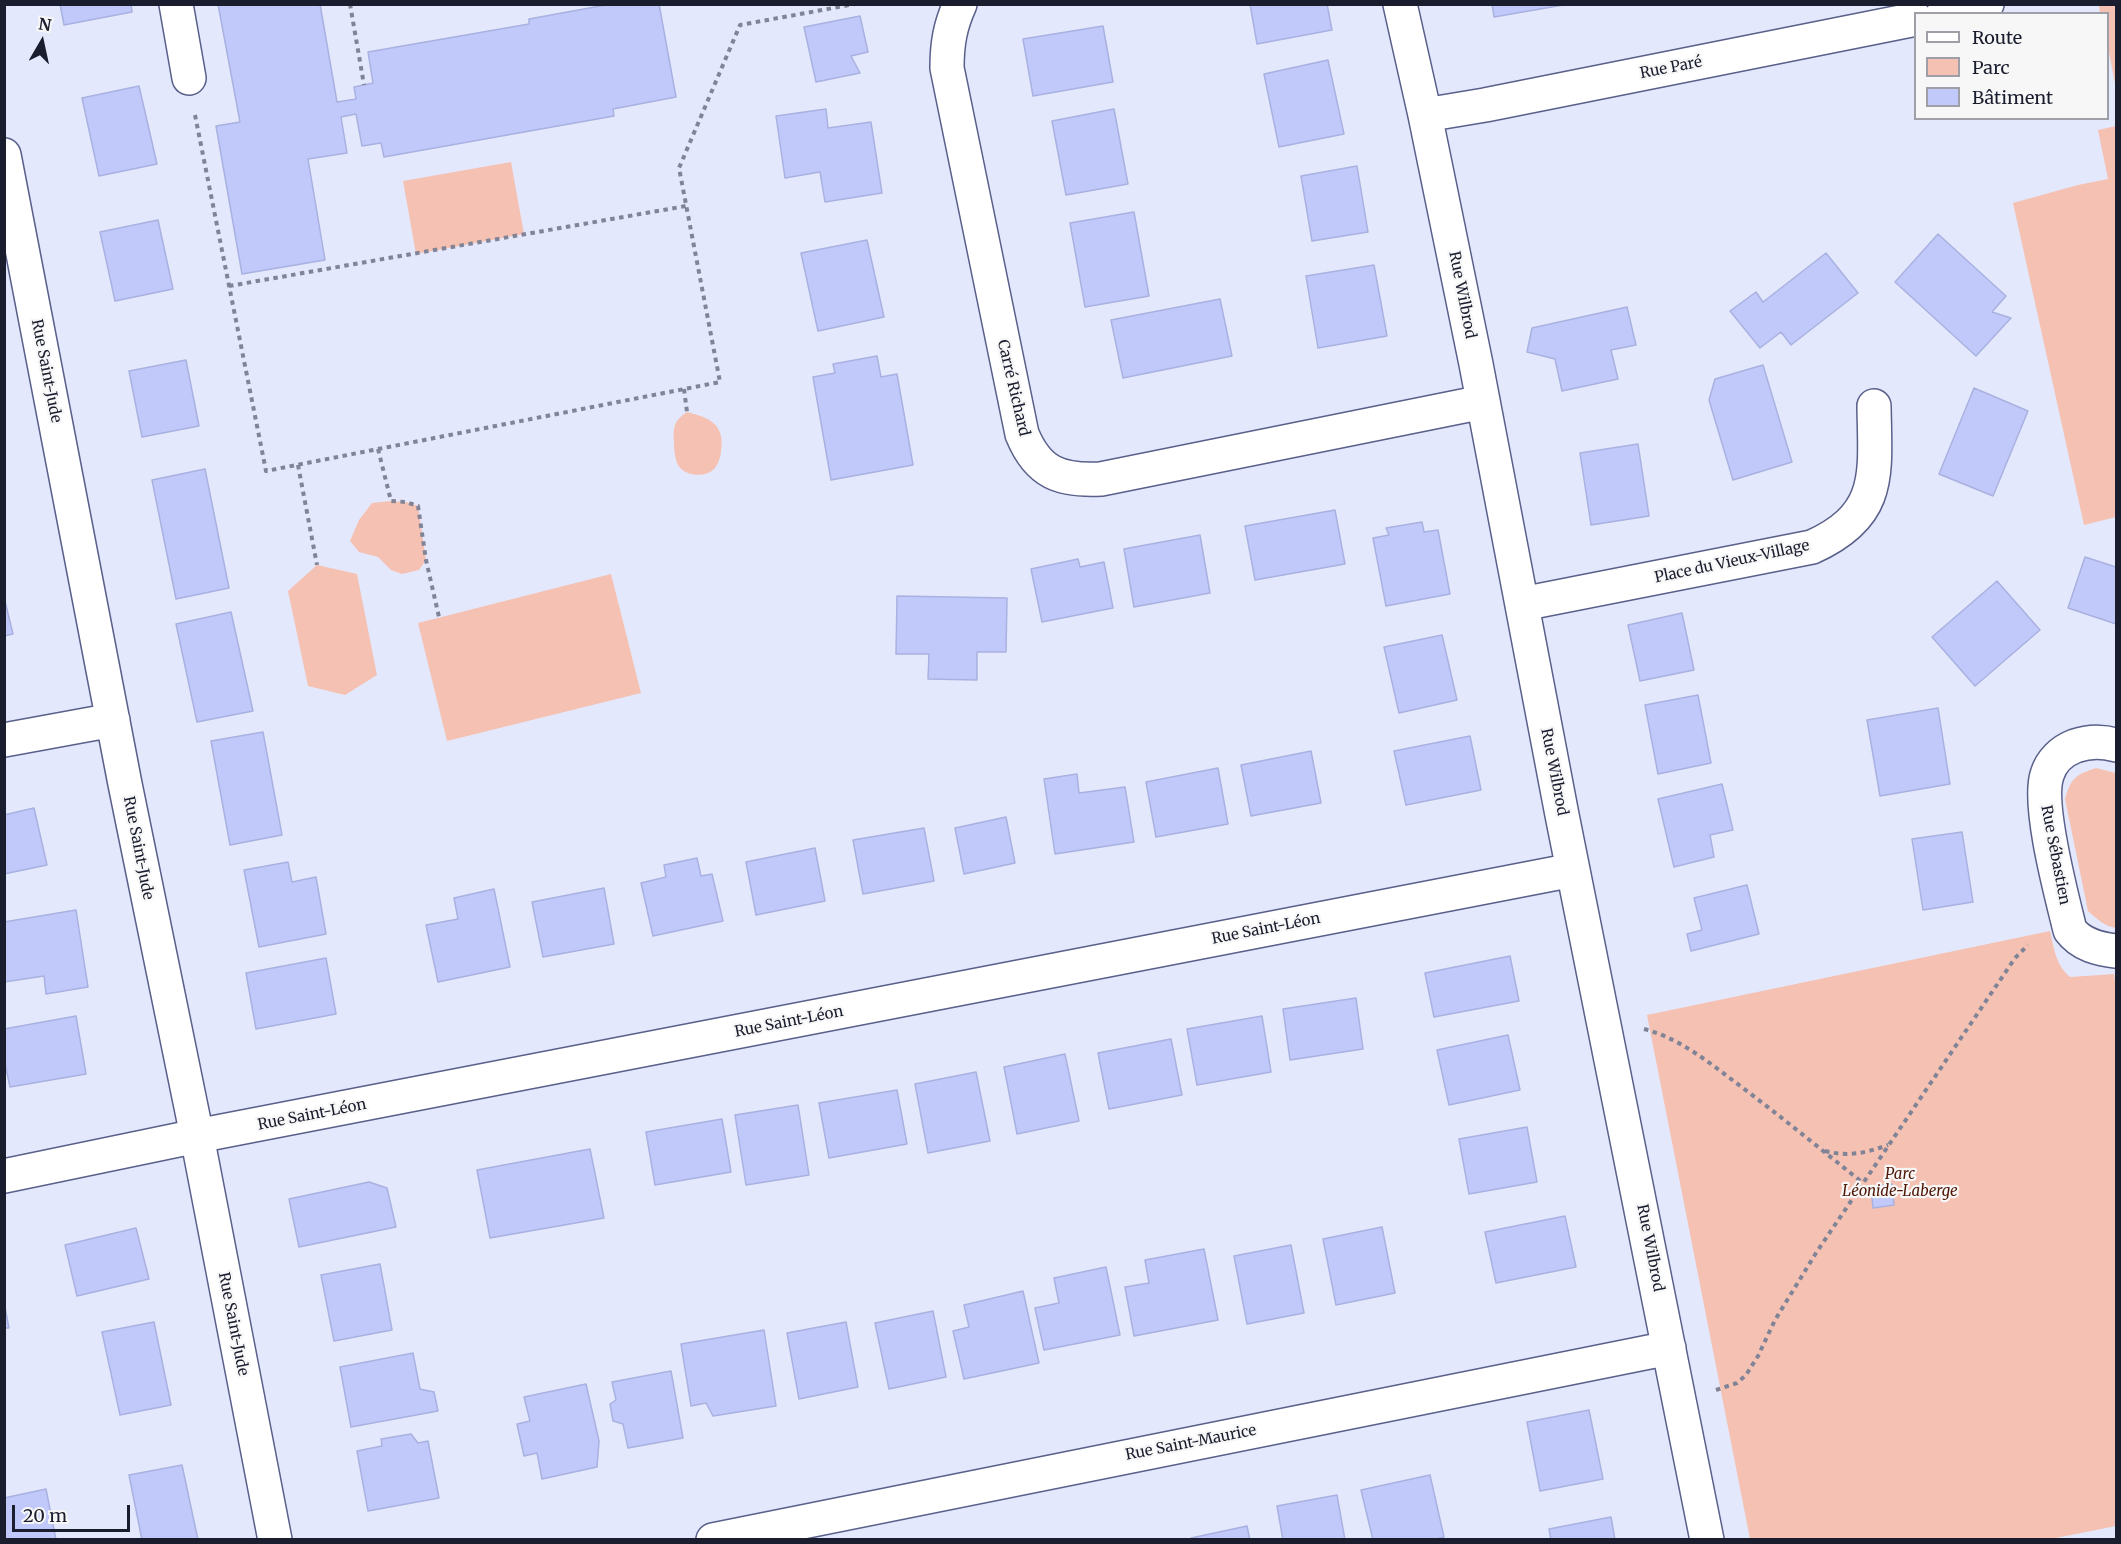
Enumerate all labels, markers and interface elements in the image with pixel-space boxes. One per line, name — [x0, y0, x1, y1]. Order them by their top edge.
north arrow — [12, 12, 72, 72]
legend — [1914, 12, 2109, 120]
text: N — [37, 13, 53, 35]
text: Route — [1972, 26, 2022, 49]
street label: Rue Paré — [1639, 53, 1703, 83]
text: Parc — [1972, 56, 2010, 79]
text: Bâtiment — [1972, 86, 2053, 109]
street label: Rue Wilbrod — [1445, 250, 1479, 340]
street label: Rue Saint-Jude — [27, 318, 65, 424]
street label: Carré Richard — [993, 338, 1033, 438]
street label: Place du Vieux-Village — [1653, 537, 1811, 587]
street label: Rue Wilbrod — [1537, 727, 1571, 817]
street label: Rue Saint-Jude — [119, 795, 157, 901]
street label: Rue Sébastien — [2037, 804, 2073, 906]
street label: Rue Saint-Léon — [1210, 910, 1322, 948]
street label: Rue Saint-Léon — [733, 1003, 845, 1041]
street label: Rue Saint-Léon — [256, 1096, 368, 1134]
park label: Parc Léonide-Laberge — [1842, 1166, 1958, 1201]
street label: Rue Wilbrod — [1633, 1203, 1667, 1293]
street label: Rue Saint-Jude — [214, 1271, 252, 1377]
street label: Rue Saint-Maurice — [1124, 1421, 1258, 1465]
scale bar — [15, 1493, 134, 1531]
text: 20 m — [23, 1504, 67, 1527]

